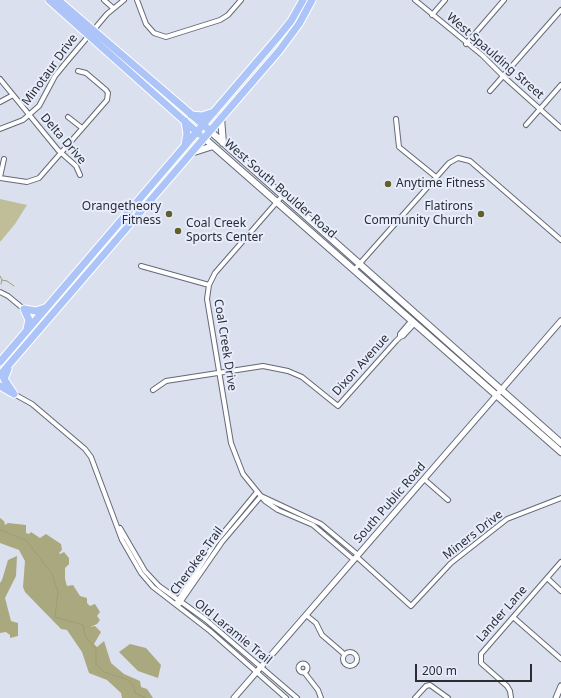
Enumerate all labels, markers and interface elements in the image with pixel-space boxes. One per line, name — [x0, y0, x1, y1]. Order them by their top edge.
street label: West Spaulding Street — [443, 10, 547, 102]
street label: Minotaur Drive — [19, 31, 81, 109]
street label: Delta Drive — [37, 111, 89, 167]
street label: West South Boulder Road — [221, 136, 339, 242]
place label: Anytime Fitness — [396, 177, 485, 191]
marker: Anytime Fitness — [383, 179, 393, 189]
place label: Orangetheory Fitness — [82, 200, 161, 228]
place label: Flatirons Community Church — [364, 200, 473, 228]
marker: Orangetheory Fitness — [164, 209, 174, 219]
marker: Flatirons Community Church — [476, 209, 486, 219]
place label: Coal Creek Sports Center — [186, 217, 263, 245]
marker: Coal Creek Sports Center — [173, 226, 183, 236]
street label: Coal Creek Drive — [211, 298, 239, 392]
street label: Dixon Avenue — [330, 331, 392, 399]
street label: South Public Road — [351, 460, 429, 546]
street label: Miners Drive — [440, 507, 506, 563]
street label: Cherokee Trail — [168, 524, 226, 598]
street label: Lander Lane — [474, 583, 530, 645]
street label: Old Laramie Trail — [191, 596, 275, 668]
scale bar — [417, 656, 534, 682]
text: 200 m — [422, 662, 457, 679]

